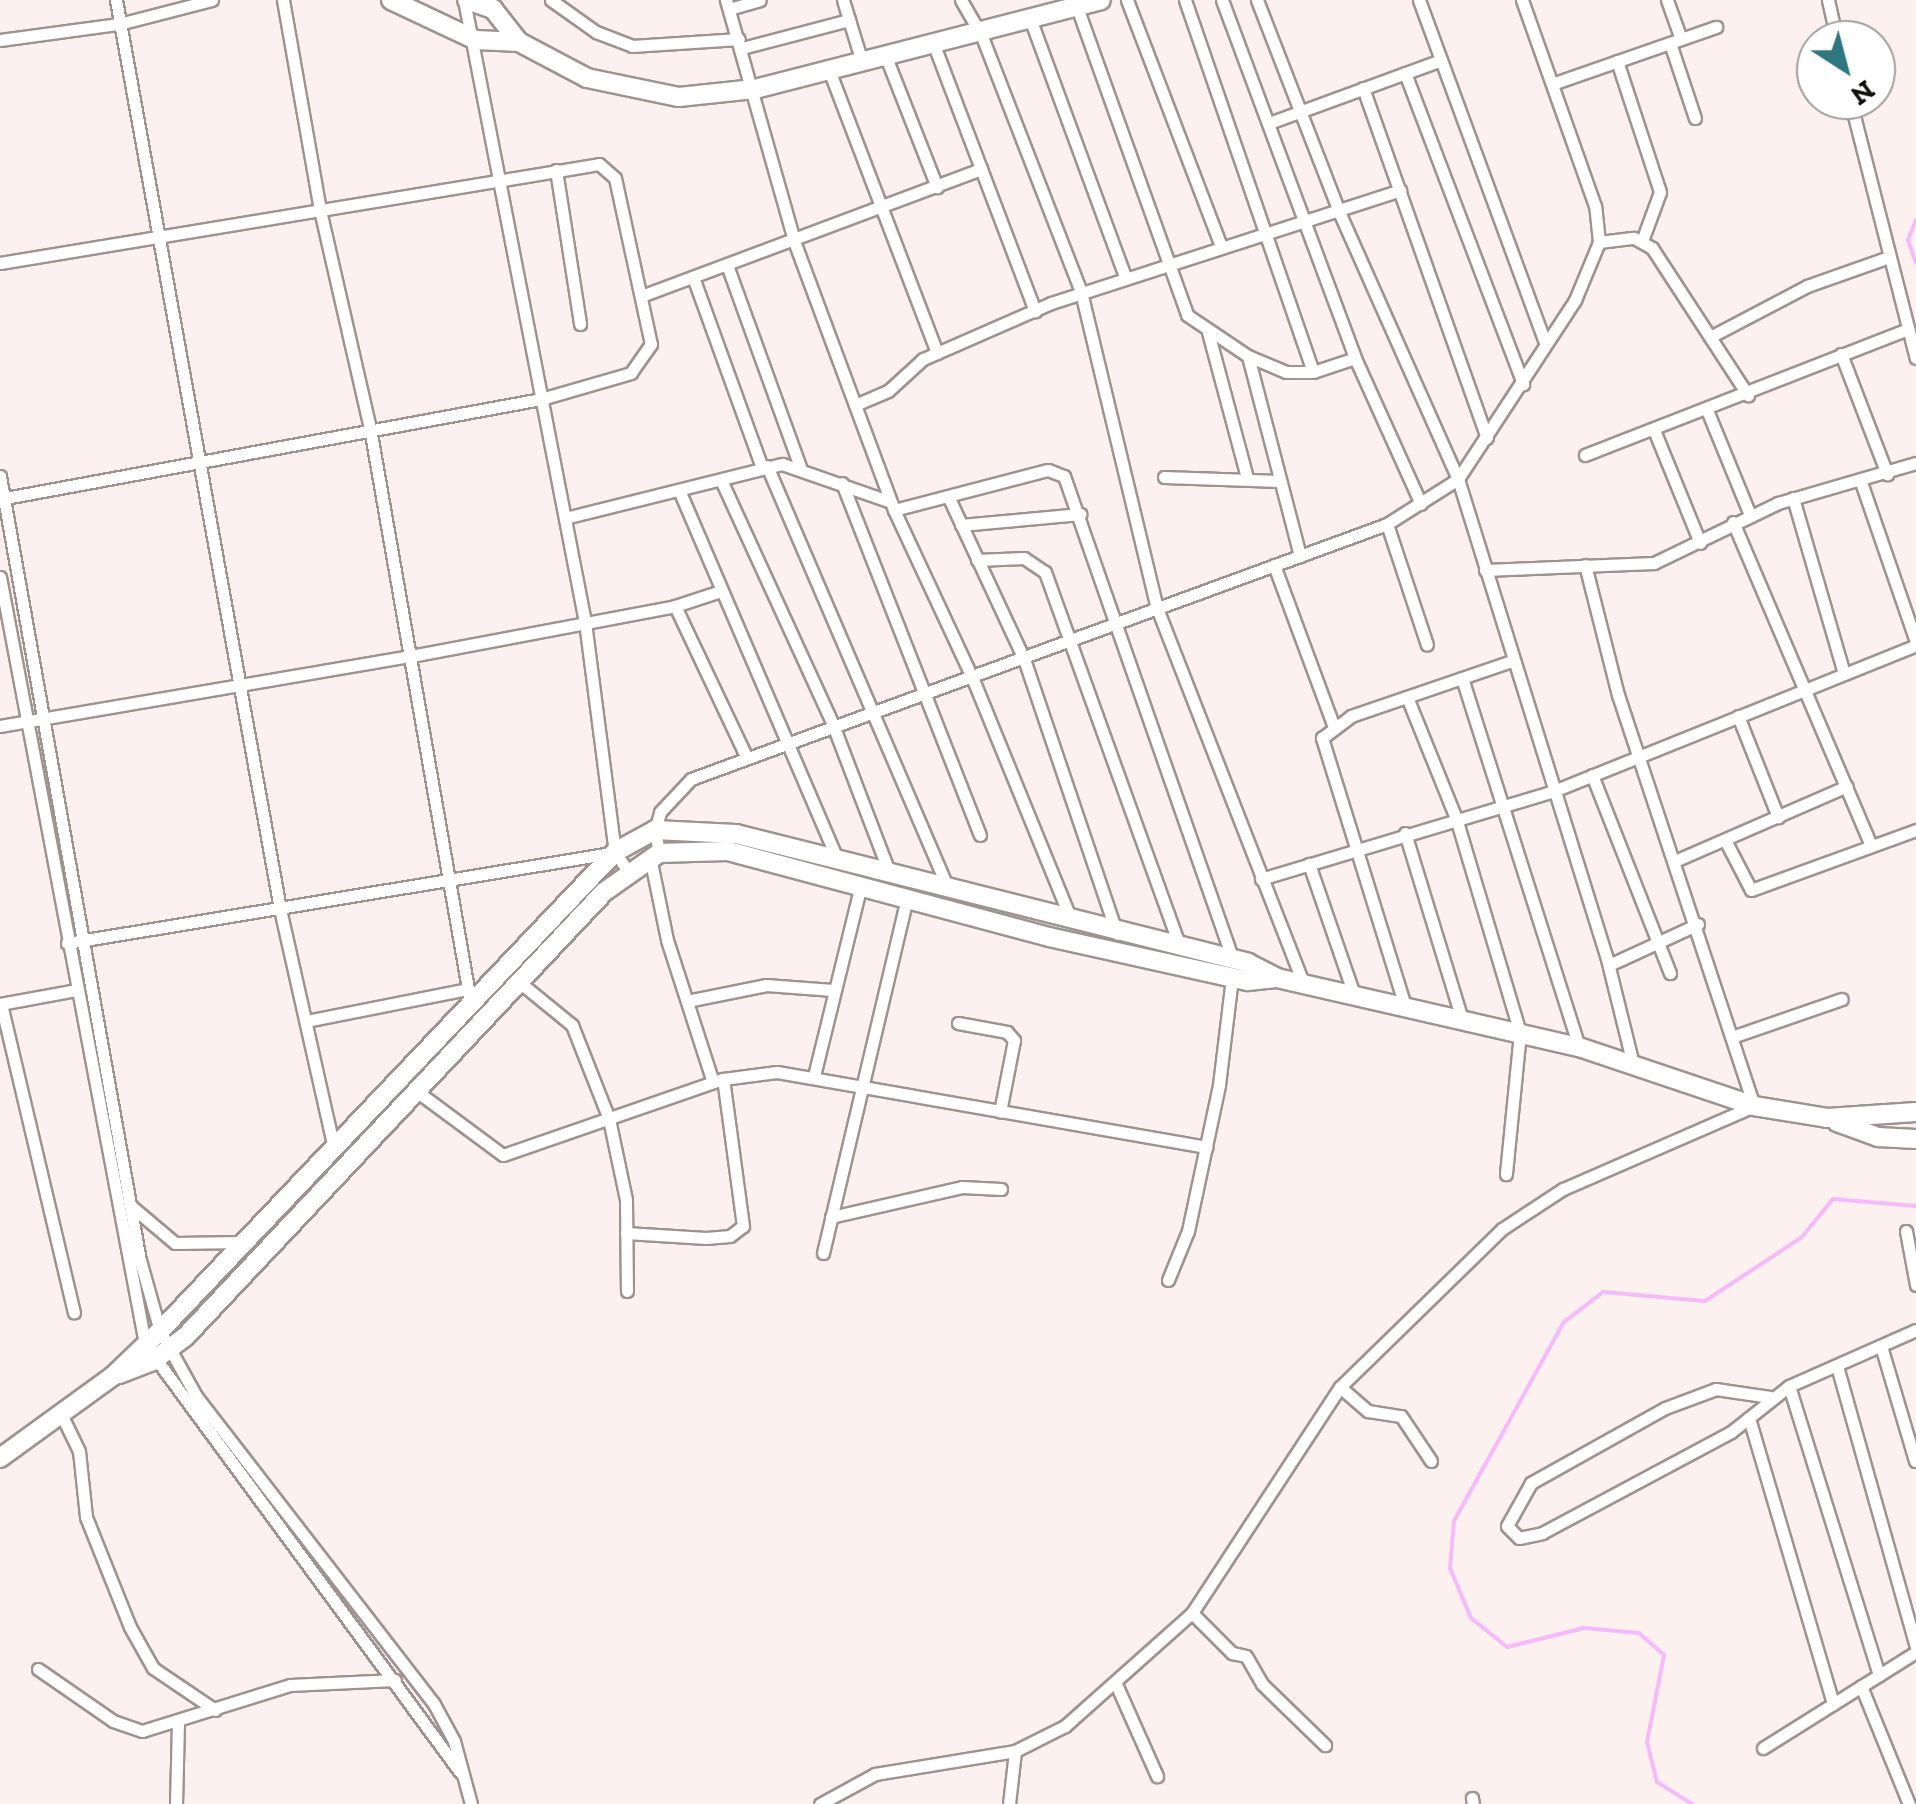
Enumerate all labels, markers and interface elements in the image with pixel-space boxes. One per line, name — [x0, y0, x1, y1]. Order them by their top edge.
north arrow — [1796, 20, 1896, 120]
text: N — [1844, 73, 1881, 113]

